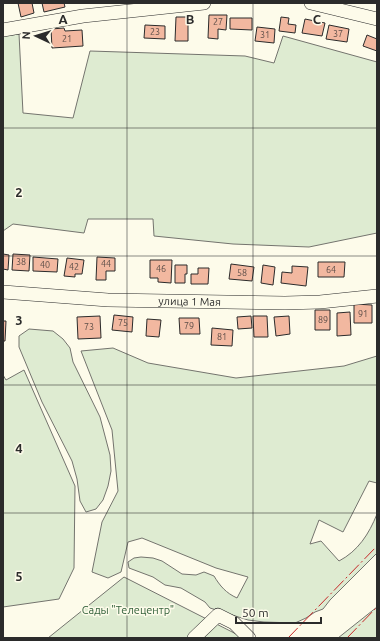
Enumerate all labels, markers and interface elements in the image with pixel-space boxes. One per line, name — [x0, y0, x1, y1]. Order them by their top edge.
text: A — [58, 12, 68, 26]
text: B — [186, 12, 195, 26]
text: C — [313, 12, 322, 26]
north arrow — [16, 16, 56, 56]
house number: 27 — [213, 17, 223, 27]
house number: 23 — [150, 27, 160, 37]
house number: 37 — [333, 29, 343, 39]
house number: 31 — [260, 30, 270, 40]
text: N — [20, 31, 32, 40]
house number: 21 — [62, 34, 72, 44]
text: 2 — [15, 185, 23, 199]
house number: 38 — [16, 257, 26, 267]
house number: 44 — [101, 259, 111, 269]
house number: 40 — [40, 260, 50, 270]
house number: 42 — [69, 262, 79, 272]
house number: 46 — [156, 264, 166, 274]
house number: 64 — [326, 265, 336, 275]
house number: 58 — [237, 268, 247, 278]
street label: улица 1 Мая — [158, 295, 221, 308]
house number: 91 — [358, 309, 368, 319]
text: 3 — [15, 313, 23, 327]
house number: 89 — [318, 315, 328, 325]
house number: 75 — [118, 318, 128, 328]
house number: 79 — [184, 321, 194, 331]
house number: 73 — [84, 322, 94, 332]
house number: 81 — [217, 332, 227, 342]
text: 4 — [15, 441, 23, 455]
text: 5 — [15, 569, 23, 583]
scale bar — [236, 599, 321, 625]
park label: Сады "Телецентр" — [82, 604, 174, 616]
text: 50 m — [242, 606, 269, 619]

